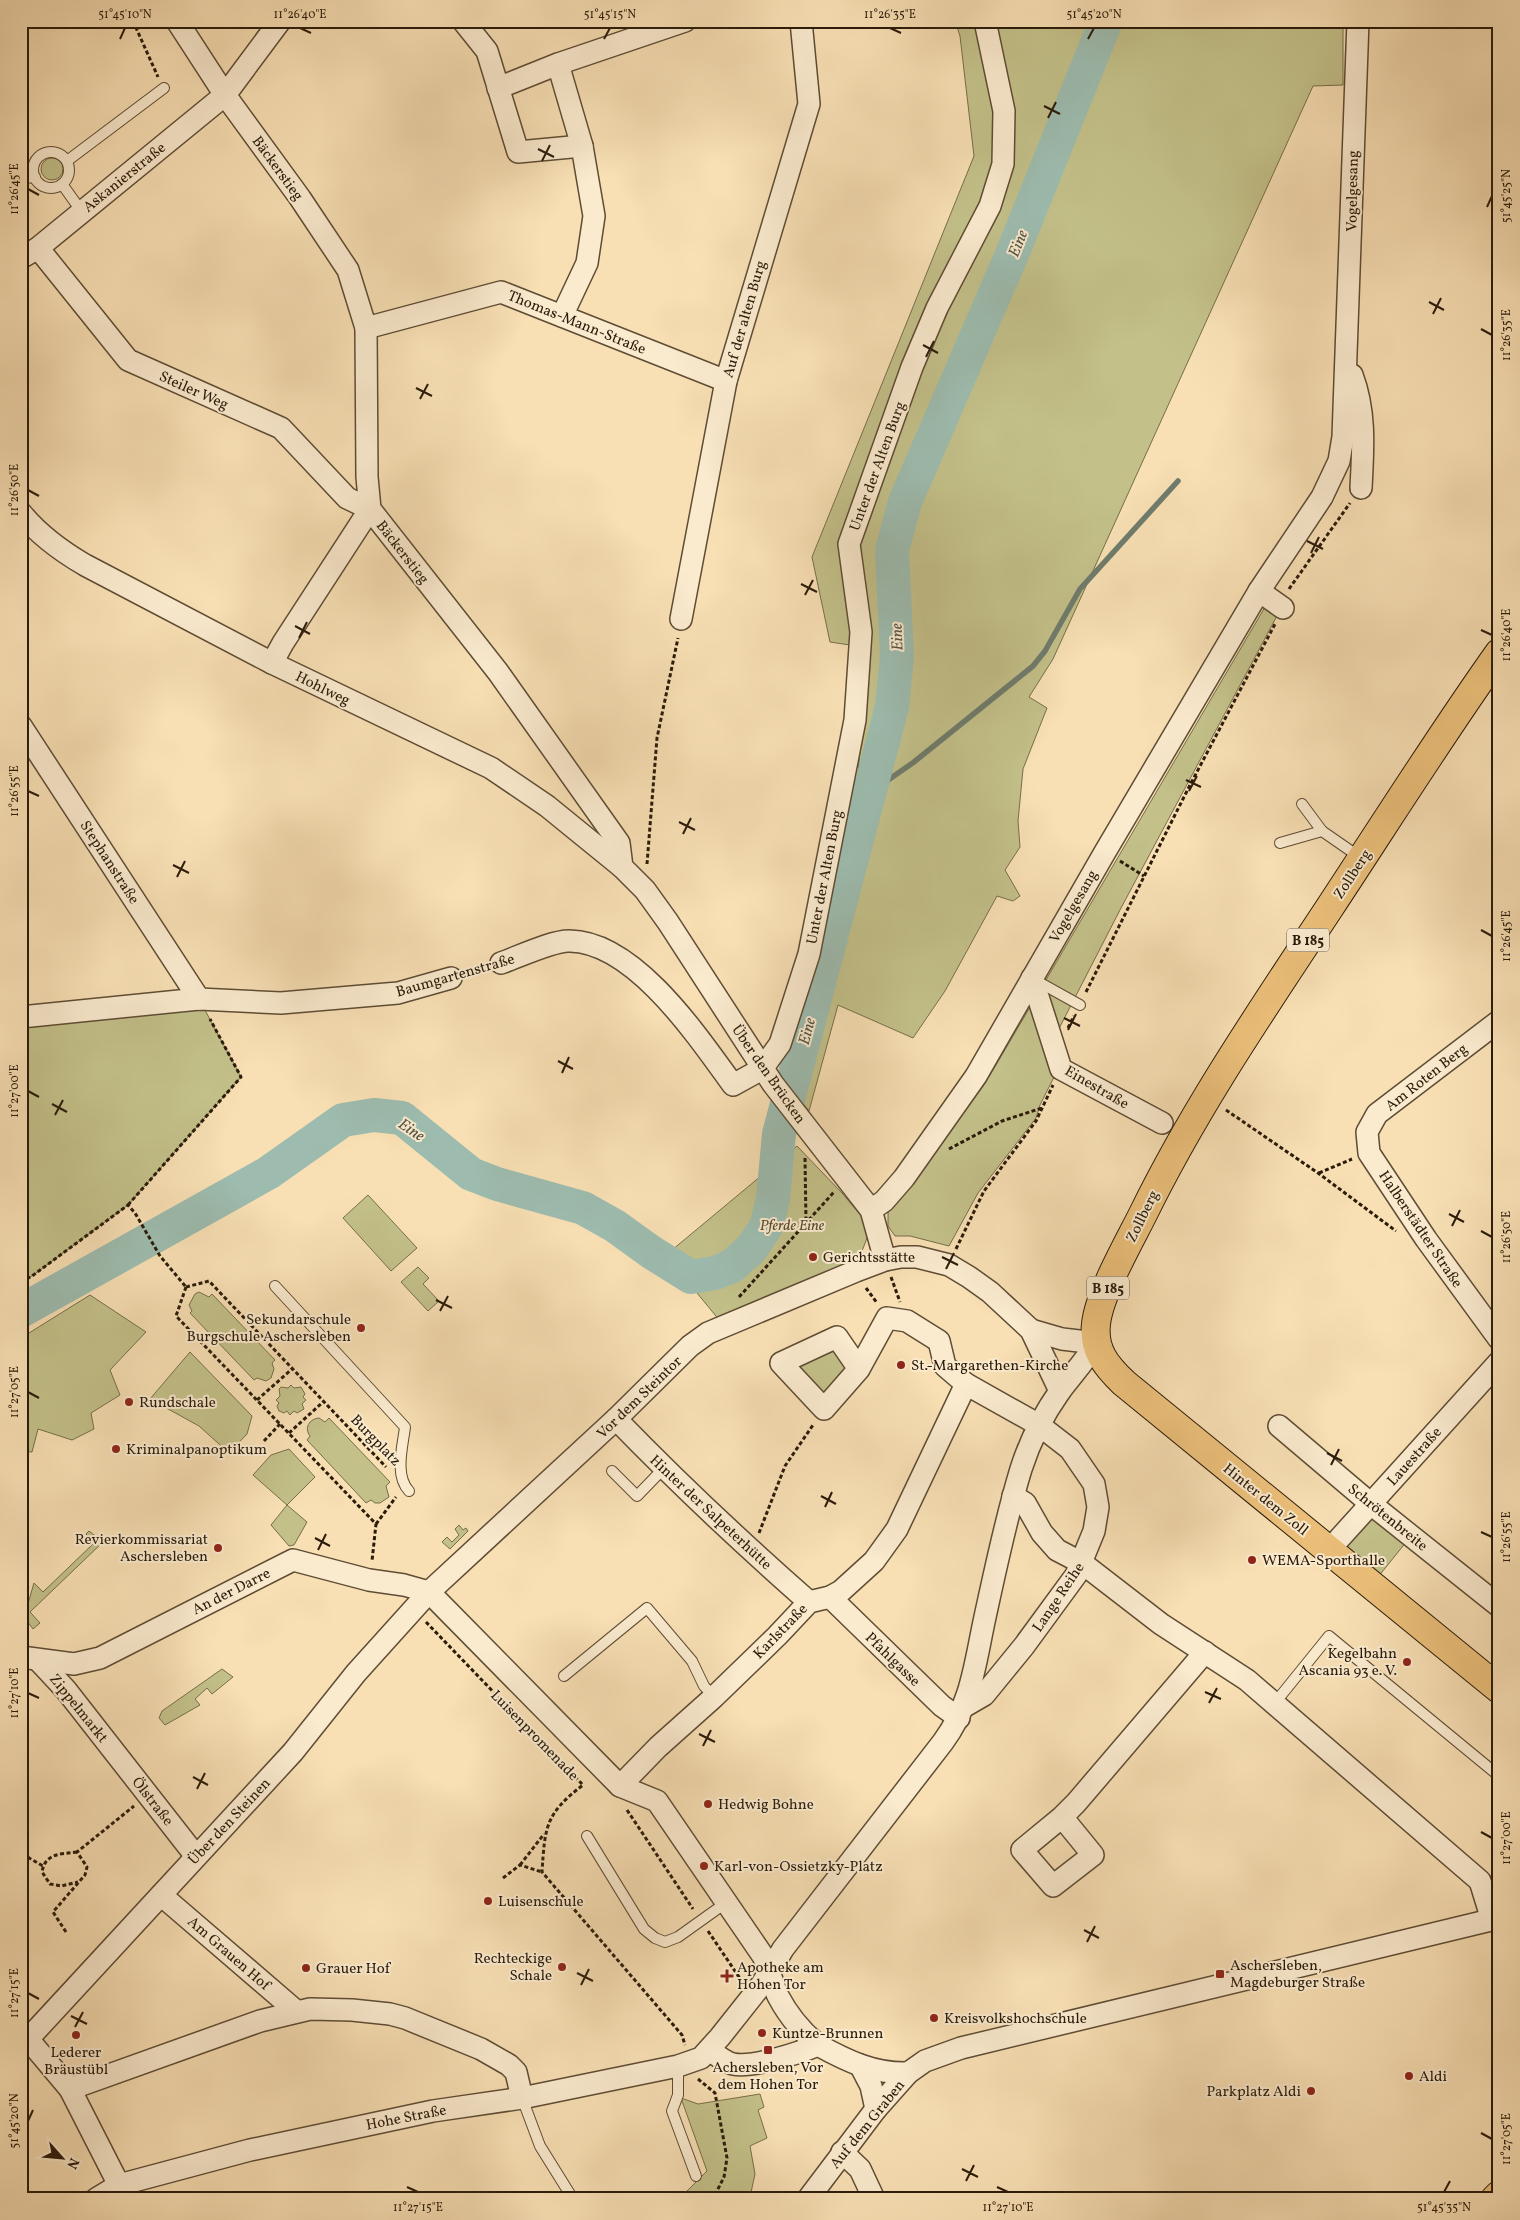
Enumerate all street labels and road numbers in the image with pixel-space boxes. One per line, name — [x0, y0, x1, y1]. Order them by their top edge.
street label: Bäckerstieg — [246, 132, 308, 206]
street label: Askanierstraße — [79, 138, 171, 218]
street label: Vogelgesang — [1342, 150, 1365, 232]
street label: Auf der alten Burg — [719, 258, 772, 381]
street label: Thomas-Mann-Straße — [504, 286, 649, 361]
street label: Steiler Weg — [155, 367, 232, 416]
street label: Unter der Alten Burg — [845, 399, 912, 534]
street label: Bäckerstieg — [370, 517, 434, 589]
street label: Hohlweg — [291, 667, 354, 712]
street label: Unter der Alten Burg — [802, 808, 849, 946]
street label: Stephanstraße — [74, 817, 144, 909]
street label: Zollberg — [1329, 846, 1377, 904]
street label: Vogelgesang — [1045, 866, 1104, 947]
road number: B 185 — [1287, 928, 1329, 952]
street label: Baumgartenstraße — [394, 949, 517, 1003]
street label: Über den Brücken — [726, 1021, 810, 1129]
street label: Am Roten Berg — [1381, 1039, 1473, 1117]
street label: Einestraße — [1060, 1061, 1132, 1115]
street label: Halberstädter Straße — [1373, 1167, 1467, 1293]
street label: Zollberg — [1122, 1187, 1165, 1246]
road number: B 185 — [1087, 1276, 1129, 1300]
street label: Vor dem Steintor — [593, 1352, 687, 1444]
street label: Burgplatz — [345, 1410, 405, 1472]
street label: Lauestraße — [1383, 1423, 1447, 1491]
street label: Hinter der Salpeterhütte — [644, 1451, 776, 1575]
street label: Hinter dem Zoll — [1218, 1459, 1312, 1541]
street label: Schrötenbreite — [1343, 1479, 1431, 1557]
street label: Lange Reihe — [1028, 1559, 1090, 1637]
street label: An der Darre — [189, 1564, 275, 1621]
street label: Karlstraße — [749, 1600, 813, 1664]
street label: Pfahlgasse — [860, 1628, 924, 1692]
street label: Zippelmarkt — [43, 1670, 112, 1748]
street label: Luisenpromenade — [485, 1686, 583, 1786]
street label: Ölstraße — [126, 1773, 178, 1831]
street label: Über den Steinen — [184, 1774, 276, 1870]
street label: Am Grauen Hof — [182, 1912, 275, 1997]
street label: Auf dem Graben — [826, 2076, 911, 2174]
street label: Hohe Straße — [364, 2100, 448, 2137]

